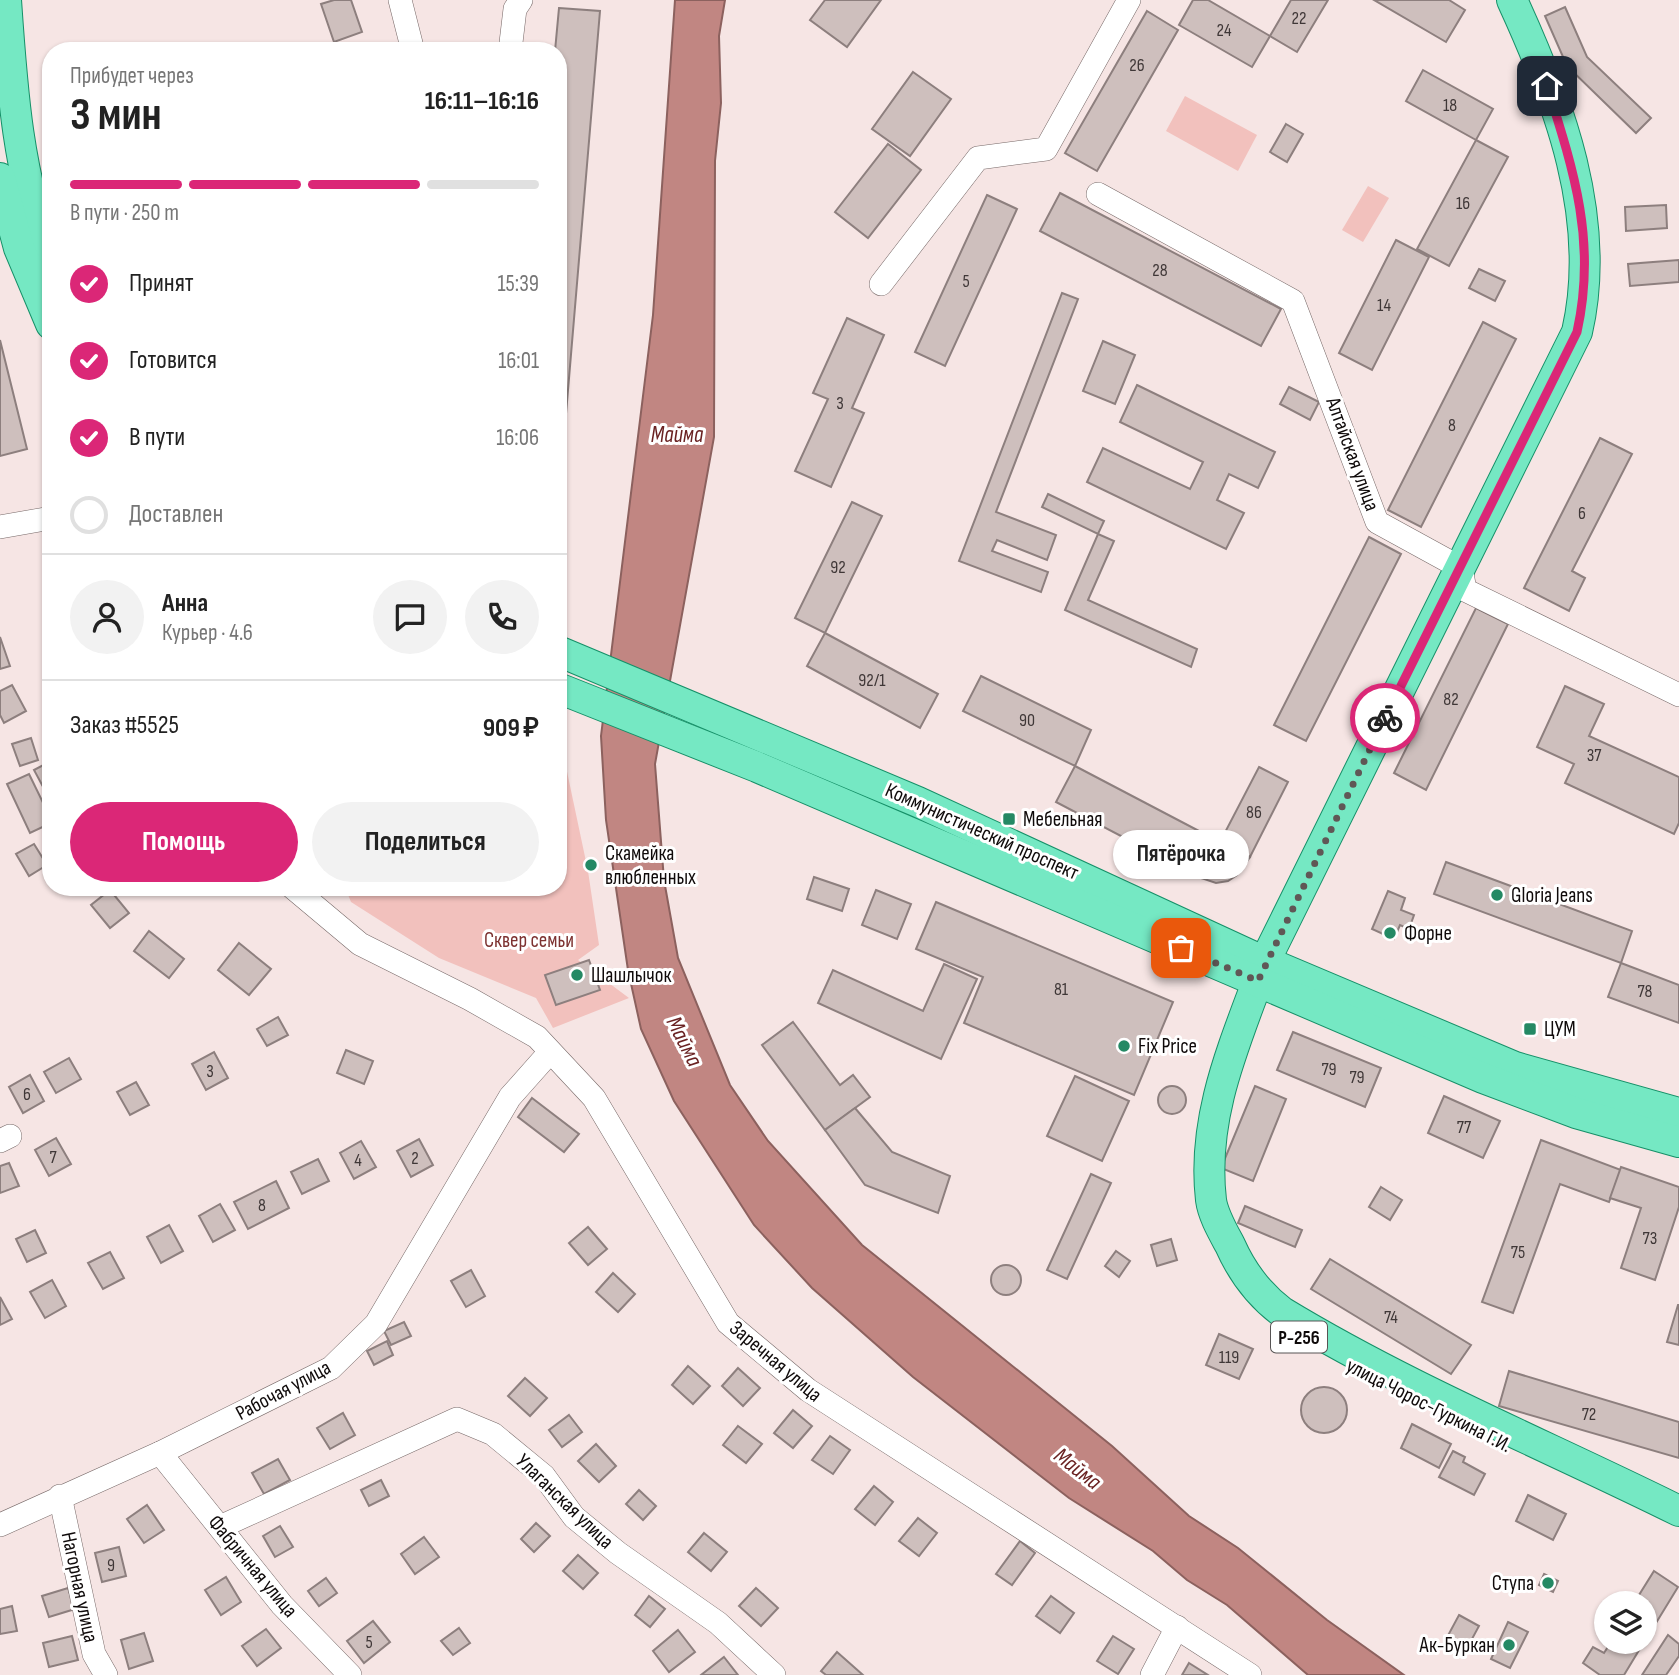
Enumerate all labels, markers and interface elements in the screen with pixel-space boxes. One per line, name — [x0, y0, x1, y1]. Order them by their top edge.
house number: 22 — [1292, 8, 1306, 29]
house number: 24 — [1217, 20, 1232, 41]
house number: 26 — [1129, 55, 1145, 76]
pin — [1517, 56, 1577, 116]
text: Прибудет через — [70, 62, 194, 90]
icon: home — [1528, 67, 1566, 105]
text: 16:11–16:16 — [425, 86, 539, 117]
text: 3 мин — [70, 88, 162, 143]
house number: 18 — [1443, 95, 1457, 116]
house number: 16 — [1456, 193, 1470, 214]
text: В пути · 250 m — [70, 199, 179, 227]
house number: 28 — [1152, 260, 1168, 281]
icon: check — [70, 265, 108, 303]
text: Принят — [129, 268, 194, 299]
text: 15:39 — [498, 270, 539, 298]
house number: 5 — [962, 271, 970, 292]
house number: 14 — [1377, 295, 1391, 316]
icon: check — [70, 342, 108, 380]
text: Готовится — [129, 345, 217, 376]
text: 16:01 — [498, 347, 539, 375]
house number: 3 — [836, 393, 844, 414]
street label: Алтайская улица — [1320, 393, 1385, 514]
house number: 8 — [1448, 415, 1456, 436]
icon: check — [70, 419, 108, 457]
water label: Майма — [651, 421, 704, 449]
text: В пути — [129, 422, 185, 453]
text: 16:06 — [496, 424, 539, 452]
text: Доставлен — [129, 499, 223, 530]
house number: 6 — [1578, 503, 1586, 524]
house number: 92 — [830, 557, 846, 578]
button: person — [70, 580, 144, 654]
button: chat — [373, 580, 447, 654]
button: phone — [465, 580, 539, 654]
text: Анна — [162, 588, 208, 619]
text: Курьер · 4.6 — [162, 619, 253, 647]
house number: 92/1 — [858, 670, 886, 691]
courier — [1350, 683, 1420, 753]
house number: 82 — [1443, 689, 1459, 710]
icon: bike — [1366, 699, 1404, 737]
text: Заказ #5525 — [70, 710, 179, 741]
house number: 90 — [1019, 710, 1035, 731]
text: 909 ₽ — [483, 713, 539, 744]
house number: 37 — [1587, 745, 1602, 766]
street label: Коммунистический проспект — [881, 778, 1082, 885]
button: Помощь — [70, 802, 298, 882]
button: Поделиться — [312, 802, 539, 882]
house number: 86 — [1246, 802, 1262, 823]
place label: Мебельная — [1023, 807, 1102, 832]
marker: Мебельная — [1001, 811, 1017, 827]
callout: Пятёрочка — [1113, 829, 1249, 878]
text: Пятёрочка — [1137, 840, 1225, 868]
place label: Скамейка влюбленных — [605, 841, 696, 890]
marker: Скамейка влюбленных — [583, 857, 599, 873]
place label: Gloria Jeans — [1511, 883, 1593, 908]
marker: Gloria Jeans — [1489, 887, 1505, 903]
pin — [1151, 918, 1211, 978]
place label: Форне — [1404, 921, 1452, 946]
marker: Форне — [1382, 925, 1398, 941]
park label: Сквер семьи — [484, 928, 574, 953]
icon: bag — [1162, 929, 1200, 967]
place label: Шашлычок — [591, 963, 671, 988]
marker: Шашлычок — [569, 967, 585, 983]
house number: 81 — [1054, 979, 1069, 1000]
house number: 78 — [1637, 981, 1653, 1002]
water label: Майма — [660, 1012, 709, 1072]
place label: ЦУМ — [1544, 1017, 1576, 1042]
marker: ЦУМ — [1522, 1021, 1538, 1037]
place label: Fix Price — [1138, 1034, 1197, 1059]
marker: Fix Price — [1116, 1038, 1132, 1054]
house number: 79 — [1321, 1059, 1337, 1080]
house number: 3 — [206, 1061, 214, 1082]
house number: 79 — [1349, 1067, 1365, 1088]
house number: 6 — [23, 1084, 31, 1105]
house number: 77 — [1457, 1117, 1472, 1138]
house number: 7 — [49, 1147, 57, 1168]
house number: 2 — [411, 1148, 419, 1169]
house number: 4 — [354, 1150, 362, 1171]
house number: 8 — [258, 1195, 266, 1216]
house number: 73 — [1643, 1228, 1657, 1249]
house number: 75 — [1511, 1242, 1525, 1263]
house number: 74 — [1384, 1307, 1398, 1328]
street label: Заречная улица — [724, 1315, 827, 1407]
road number: Р-256 — [1271, 1322, 1327, 1352]
house number: 119 — [1219, 1347, 1239, 1368]
street label: улица Чорос-Гуркина Г.И. — [1342, 1353, 1516, 1458]
street label: Рабочая улица — [231, 1355, 335, 1426]
house number: 72 — [1582, 1404, 1596, 1425]
water label: Майма — [1048, 1442, 1107, 1496]
street label: Улаганская улица — [511, 1449, 619, 1554]
street label: Фабричная улица — [203, 1510, 303, 1623]
street label: Нагорная улица — [56, 1529, 103, 1645]
house number: 9 — [107, 1555, 115, 1576]
place label: Ступа — [1492, 1571, 1534, 1596]
marker: Ступа — [1540, 1575, 1556, 1591]
map controls — [1594, 1591, 1657, 1654]
button: layers — [1594, 1591, 1657, 1654]
house number: 5 — [365, 1632, 373, 1653]
place label: Ак-Буркан — [1419, 1633, 1495, 1658]
marker: Ак-Буркан — [1501, 1637, 1517, 1653]

